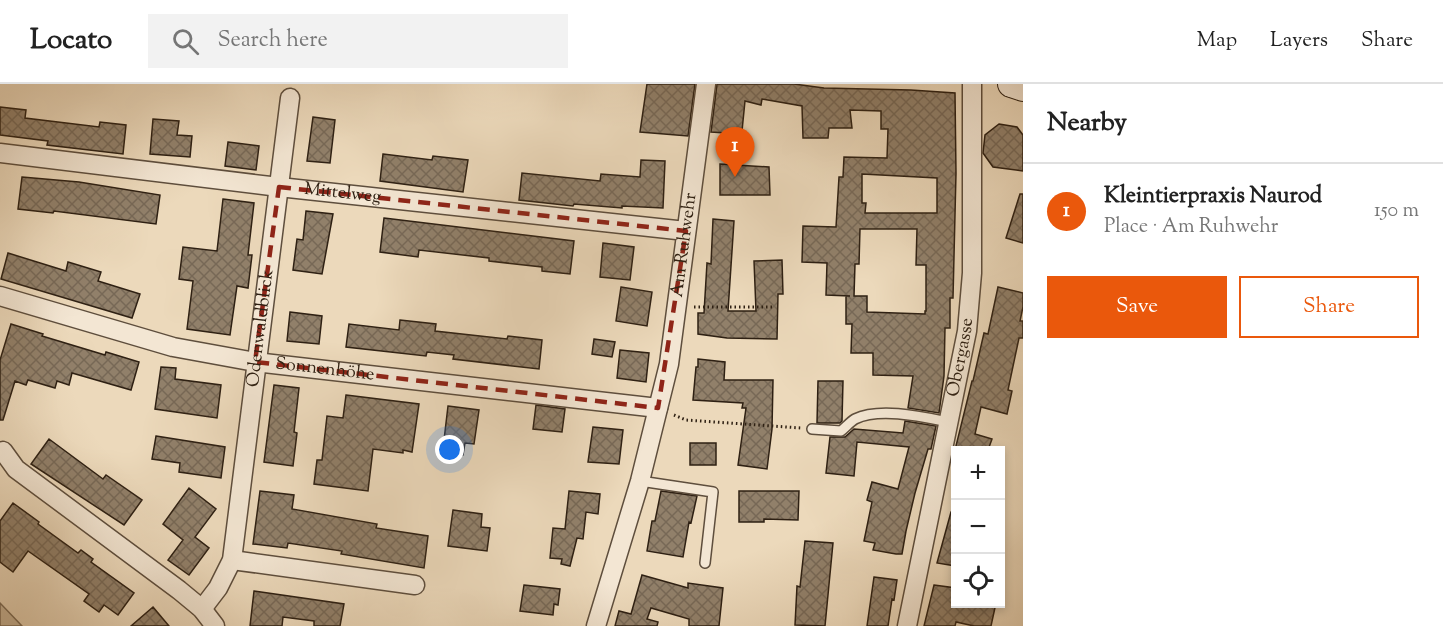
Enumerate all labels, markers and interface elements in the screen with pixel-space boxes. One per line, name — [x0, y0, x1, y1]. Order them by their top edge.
search box — [148, 14, 568, 68]
text: Locato — [30, 21, 112, 61]
icon: search — [169, 25, 202, 58]
text: Search here — [217, 25, 328, 57]
text: Map — [1197, 26, 1237, 56]
text: Layers — [1270, 26, 1328, 56]
text: Share — [1361, 26, 1413, 56]
text: Nearby — [1047, 105, 1127, 142]
pin: 1 — [716, 128, 754, 177]
street label: Mittelweg — [303, 177, 383, 211]
text: Kleintierpraxis Naurod — [1104, 181, 1322, 213]
street label: Am Ruhwehr — [665, 191, 705, 299]
text: 1 — [1063, 197, 1070, 226]
text: 150 m — [1374, 197, 1419, 226]
text: Place · Am Ruhwehr — [1104, 213, 1278, 242]
street label: Odenwaldblick — [241, 268, 281, 389]
button: Save — [1047, 276, 1227, 338]
button: Share — [1239, 276, 1419, 338]
street label: Obergasse — [941, 317, 981, 399]
street label: Sonnenhöhe — [274, 351, 376, 389]
your location — [435, 435, 464, 464]
map controls — [951, 446, 1005, 608]
button: + — [951, 446, 1005, 500]
button: − — [951, 500, 1005, 554]
button: locate — [951, 554, 1005, 608]

